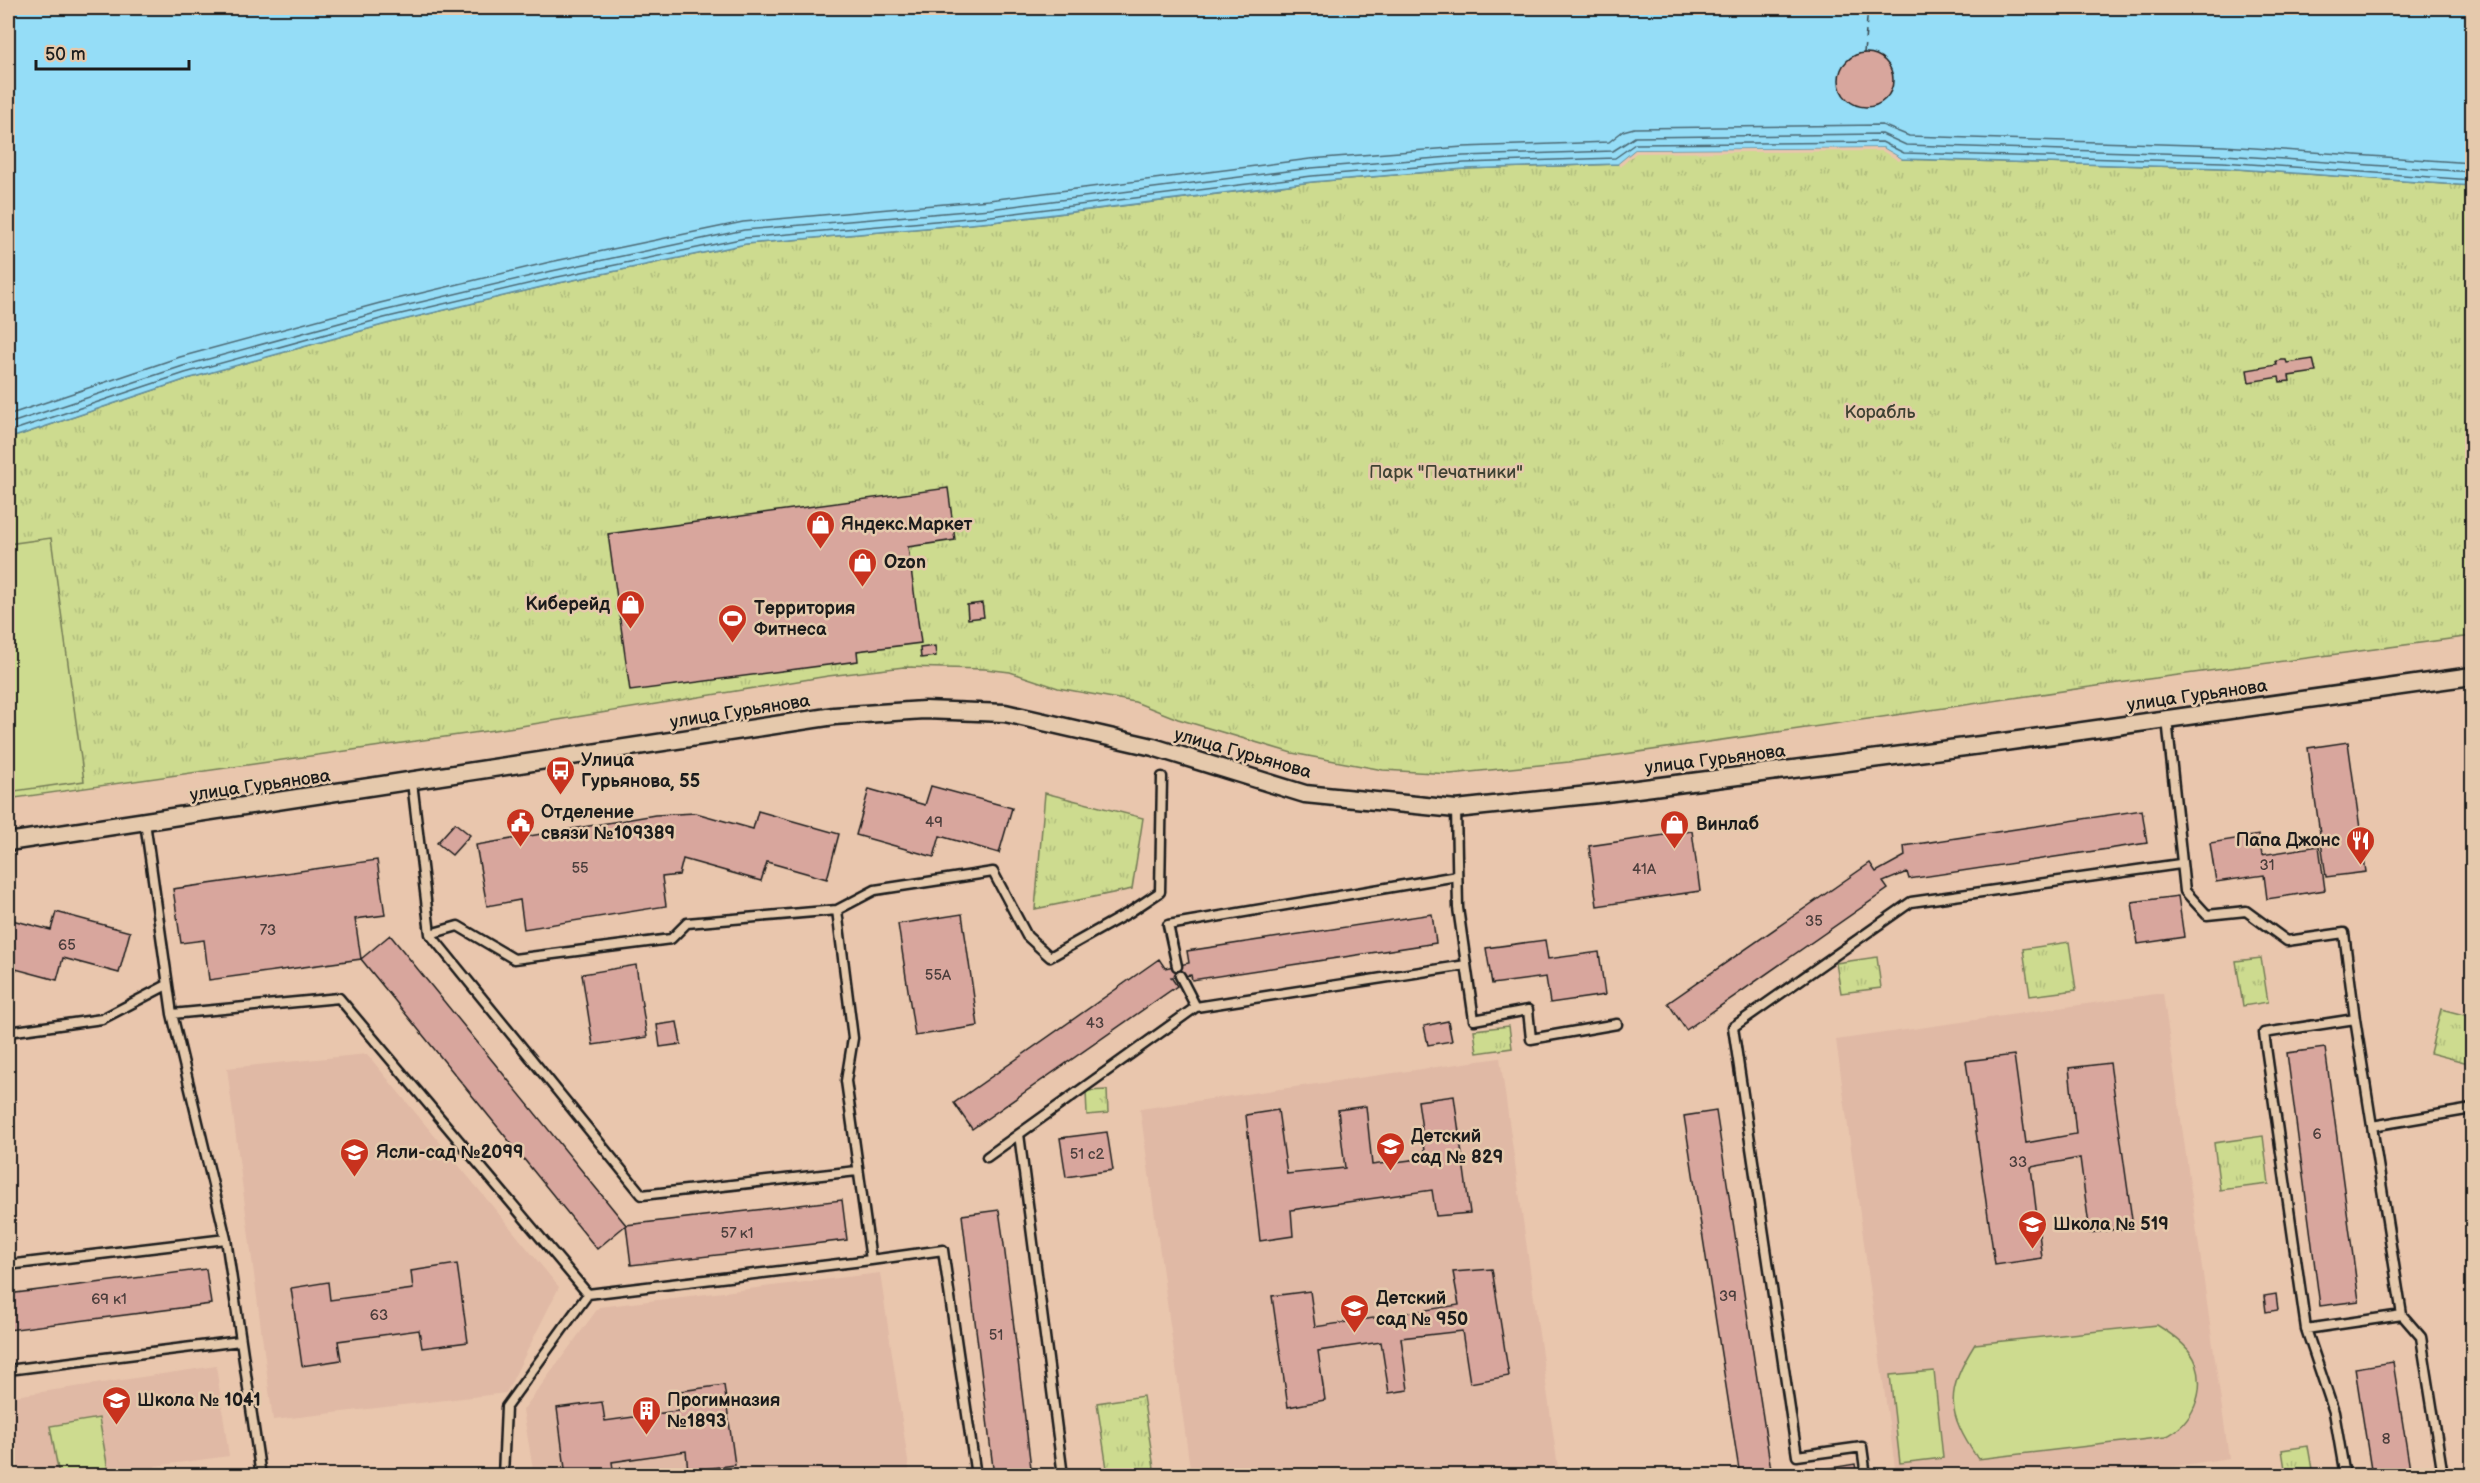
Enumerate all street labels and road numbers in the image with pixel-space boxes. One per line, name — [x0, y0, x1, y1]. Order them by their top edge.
street label: улица Гурьянова — [2126, 675, 2269, 716]
street label: улица Гурьянова — [669, 690, 812, 733]
street label: улица Гурьянова — [1172, 724, 1314, 783]
street label: улица Гурьянова — [1644, 740, 1787, 779]
street label: улица Гурьянова — [189, 765, 332, 806]

